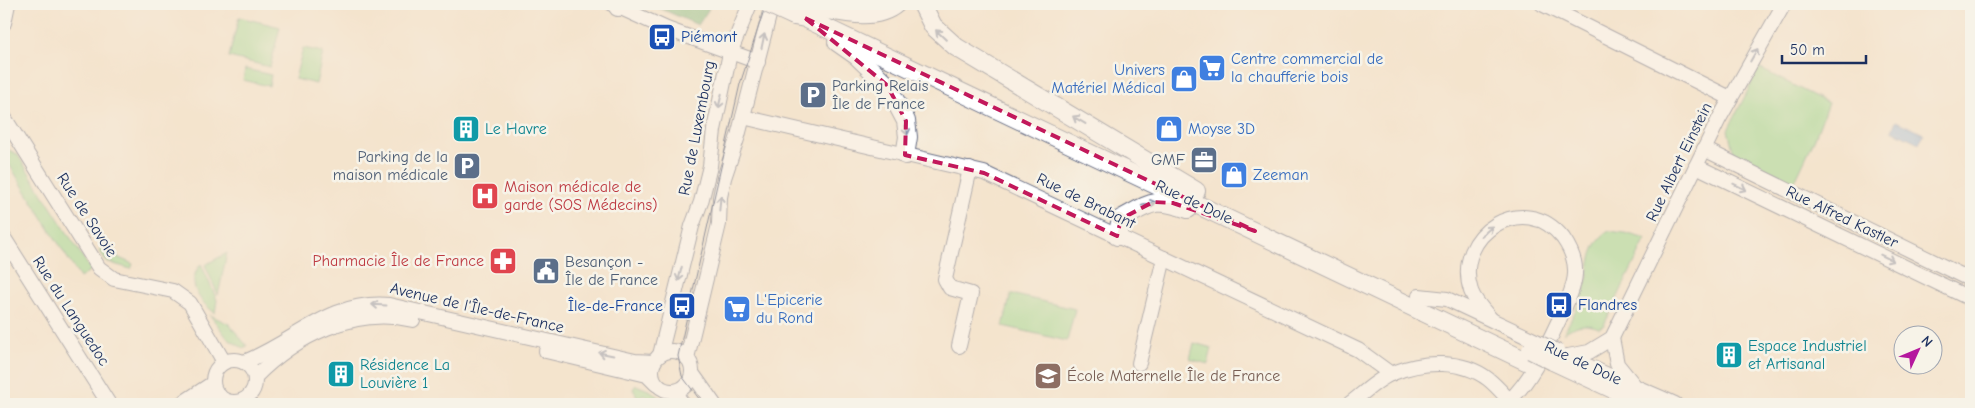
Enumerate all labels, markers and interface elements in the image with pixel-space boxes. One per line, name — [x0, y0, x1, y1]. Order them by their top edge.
bus stop icon: Piémont — [647, 22, 677, 52]
place label: Piémont — [681, 28, 737, 46]
one-way arrow — [935, 29, 947, 41]
scale bar — [1782, 32, 1866, 64]
one-way arrow — [759, 33, 769, 49]
text: 50 m — [1790, 41, 1825, 59]
one-way arrow — [1749, 48, 1759, 63]
place label: Centre commercial de la chaufferie bois — [1231, 50, 1383, 86]
supermarket icon: Centre commercial de la chaufferie bois — [1197, 53, 1227, 83]
street label: Rue de Luxembourg — [675, 59, 719, 197]
place label: Univers Matériel Médical — [1051, 61, 1165, 97]
shop icon: Univers Matériel Médical — [1169, 64, 1199, 94]
place label: Parking Relais Île de France — [832, 77, 929, 113]
parking icon: Parking Relais Île de France — [798, 80, 828, 110]
one-way arrow — [715, 93, 724, 109]
street label: Rue Albert Einstein — [1642, 100, 1716, 224]
building icon: Le Havre — [451, 114, 481, 144]
one-way arrow — [1073, 114, 1087, 124]
shop icon: Moyse 3D — [1154, 114, 1184, 144]
one-way arrow — [902, 119, 912, 135]
place label: Le Havre — [485, 120, 547, 138]
place label: Moyse 3D — [1188, 120, 1255, 138]
office icon: GMF — [1189, 145, 1219, 175]
place label: Parking de la maison médicale — [333, 148, 448, 184]
parking icon: Parking de la maison médicale — [452, 151, 482, 181]
place label: GMF — [1151, 151, 1186, 169]
shop icon: Zeeman — [1219, 160, 1249, 190]
place label: Zeeman — [1253, 166, 1309, 184]
street label: Rue de Brabant — [1034, 169, 1139, 233]
street label: Rue de Savoie — [53, 170, 121, 260]
street label: Rue de Dole — [1153, 176, 1235, 228]
place label: Maison médicale de garde (SOS Médecins) — [504, 178, 658, 214]
hospital icon: Maison médicale de garde (SOS Médecins) — [470, 181, 500, 211]
street label: Rue Alfred Kastler — [1783, 182, 1902, 252]
one-way arrow — [1732, 183, 1747, 192]
one-way arrow — [715, 195, 724, 211]
one-way arrow — [1140, 199, 1156, 209]
one-way arrow — [1481, 225, 1494, 237]
pharmacy icon: Pharmacie Île de France — [488, 246, 518, 276]
place label: Pharmacie Île de France — [313, 251, 484, 270]
street label: Rue du Languedoc — [29, 253, 113, 369]
place label: Besançon - Île de France — [565, 253, 658, 289]
one-way arrow — [1879, 253, 1894, 263]
public building icon: Besançon - Île de France — [531, 256, 561, 286]
one-way arrow — [675, 265, 684, 281]
street label: Avenue de l'Île-de-France — [388, 278, 566, 337]
bus stop icon: Flandres — [1544, 290, 1574, 320]
bus stop icon: Île-de-France — [667, 291, 697, 321]
place label: L'Epicerie du Rond — [756, 291, 823, 327]
supermarket icon: L'Epicerie du Rond — [722, 294, 752, 324]
place label: Île-de-France — [568, 296, 663, 315]
place label: Flandres — [1578, 296, 1637, 314]
one-way arrow — [371, 300, 387, 309]
north arrow — [1892, 326, 1942, 376]
text: N — [1918, 332, 1936, 351]
street label: Rue de Dole — [1542, 337, 1624, 389]
place label: Espace Industriel et Artisanal — [1748, 337, 1867, 373]
building icon: Espace Industriel et Artisanal — [1714, 340, 1744, 370]
one-way arrow — [598, 349, 614, 359]
place label: Résidence La Louvière 1 — [360, 356, 450, 392]
building icon: Résidence La Louvière 1 — [326, 359, 356, 389]
school or university icon: École Maternelle Île de France — [1033, 361, 1063, 391]
place label: École Maternelle Île de France — [1067, 366, 1280, 385]

